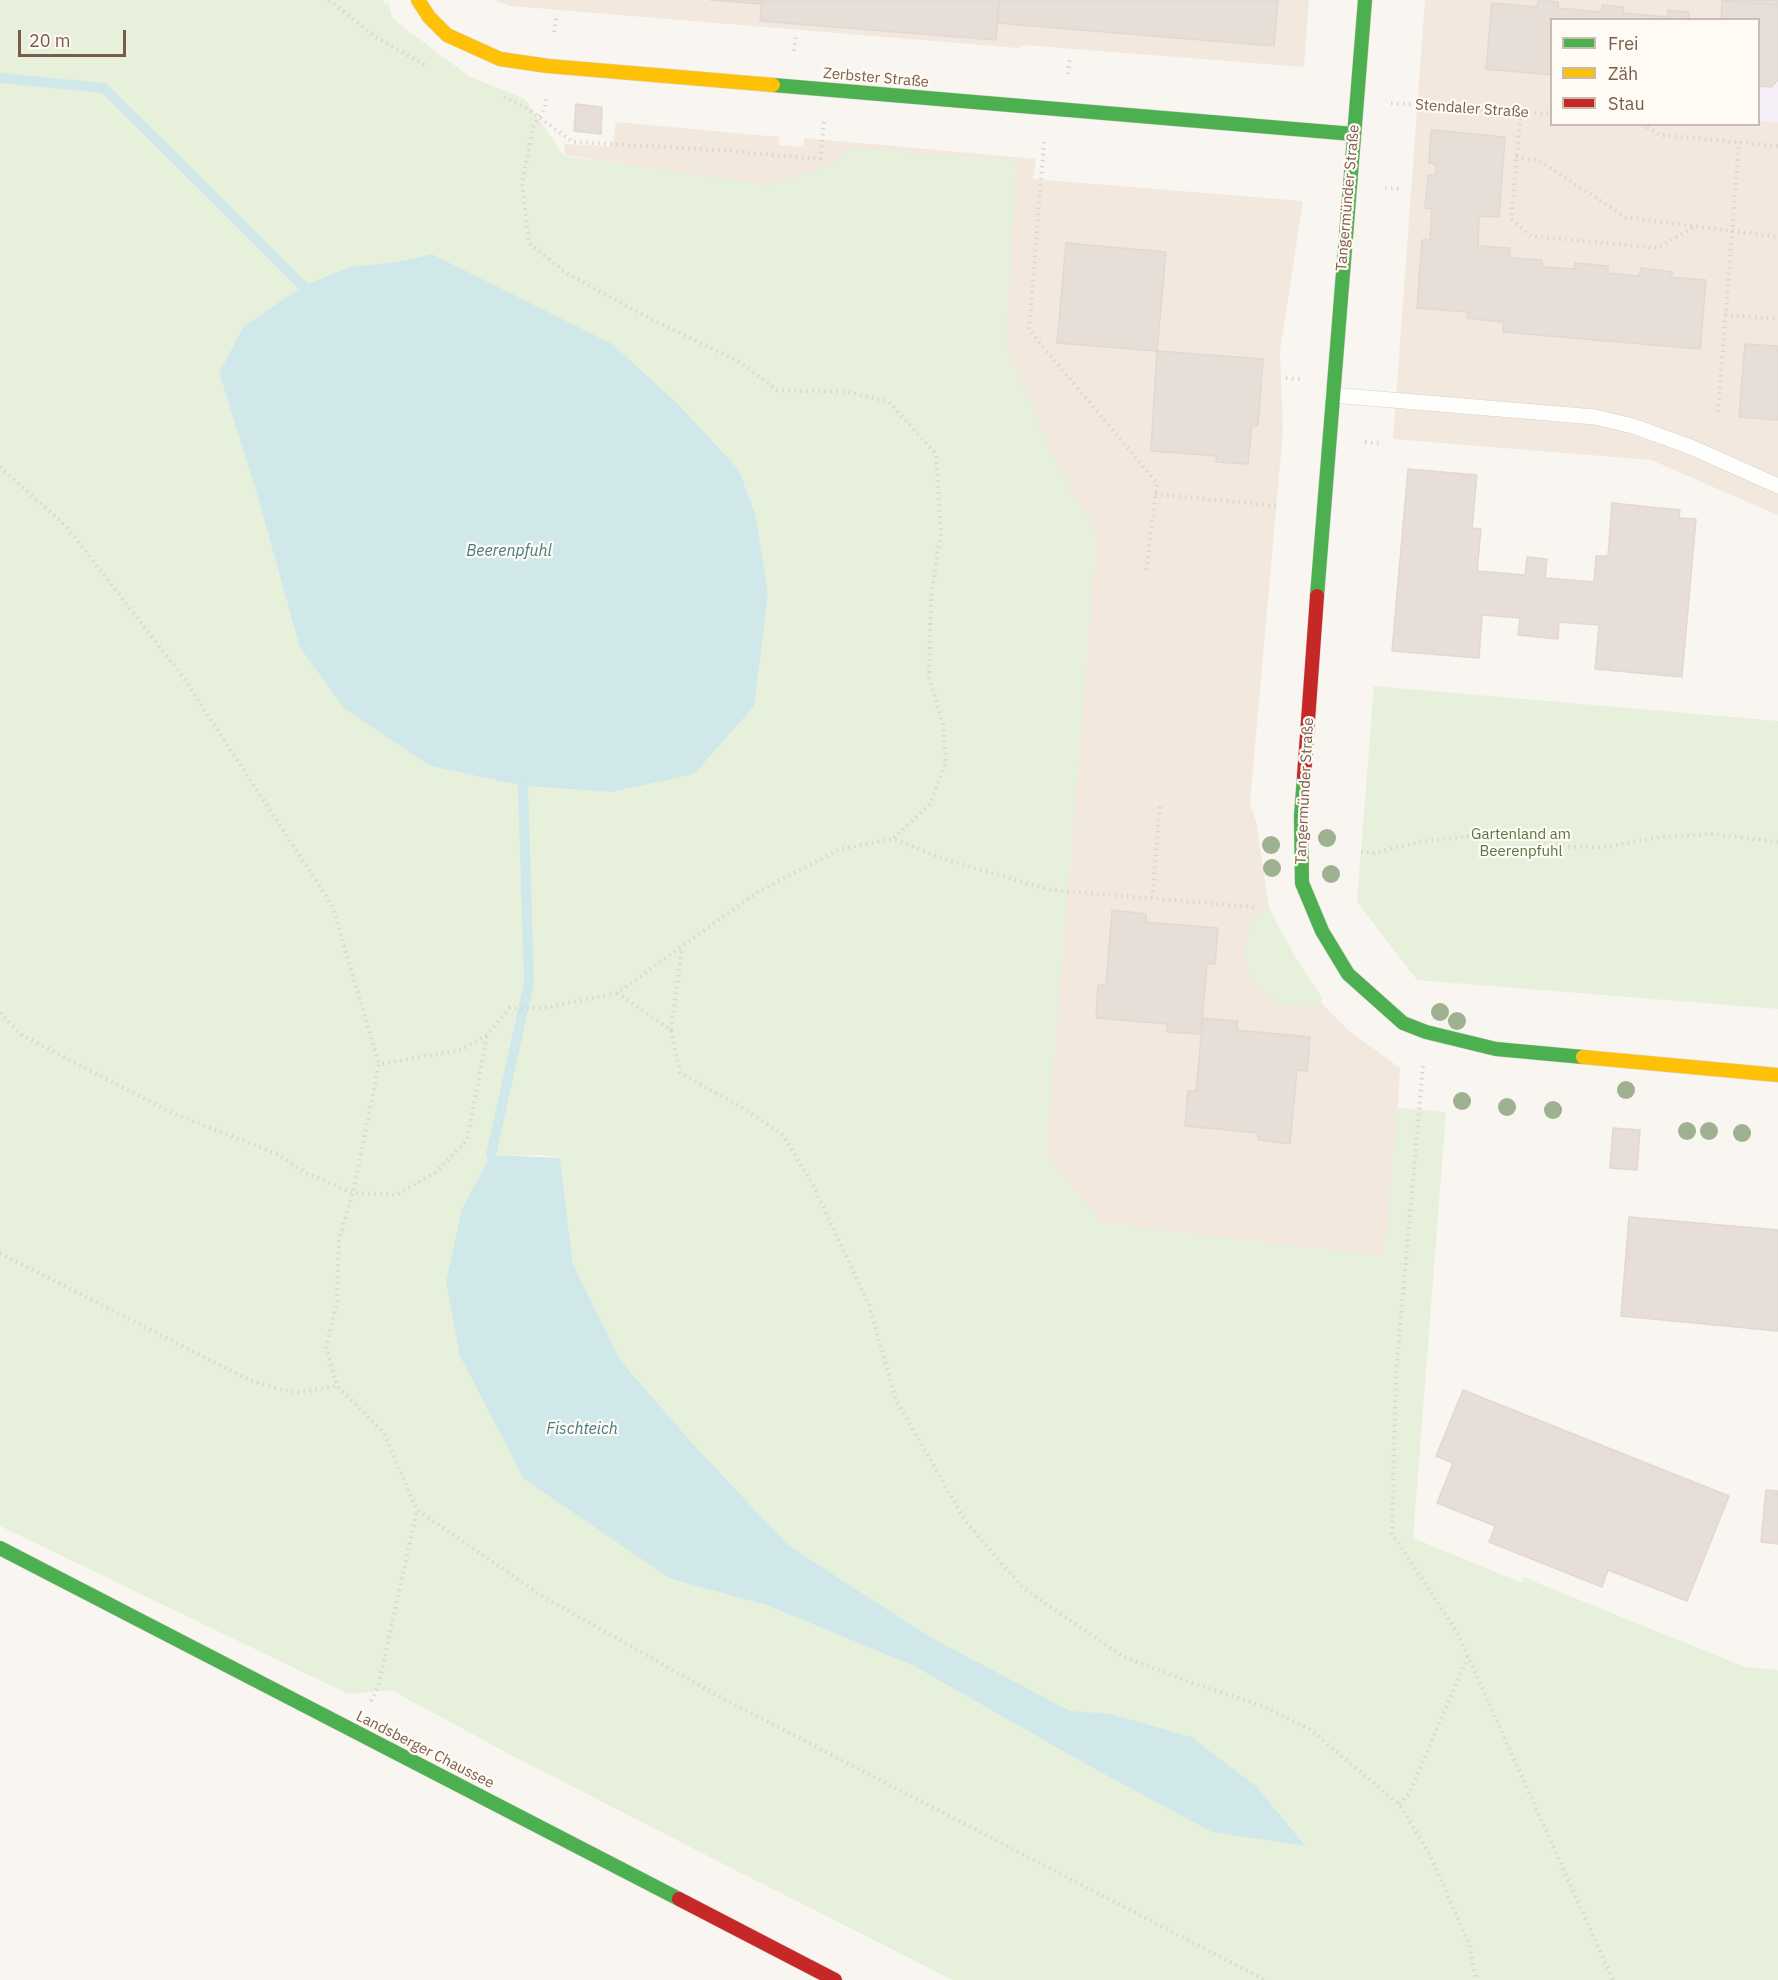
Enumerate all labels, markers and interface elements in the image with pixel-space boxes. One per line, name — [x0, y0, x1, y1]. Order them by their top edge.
scale bar — [21, 18, 129, 56]
legend — [1550, 18, 1760, 126]
text: 20 m — [29, 29, 71, 52]
text: Frei — [1608, 32, 1639, 55]
text: Zäh — [1608, 62, 1638, 85]
street label: Zerbster Straße — [822, 64, 930, 92]
text: Stau — [1608, 92, 1645, 115]
street label: Stendaler Straße — [1415, 96, 1529, 122]
street label: Tangermünder Straße — [1333, 124, 1363, 272]
water label: Beerenpfuhl — [466, 541, 552, 561]
street label: Tangermünder Straße — [1292, 717, 1318, 865]
park label: Gartenland am Beerenpfuhl — [1471, 826, 1571, 861]
water label: Fischteich — [546, 1419, 618, 1439]
street label: Landsberger Chaussee — [353, 1707, 497, 1793]

